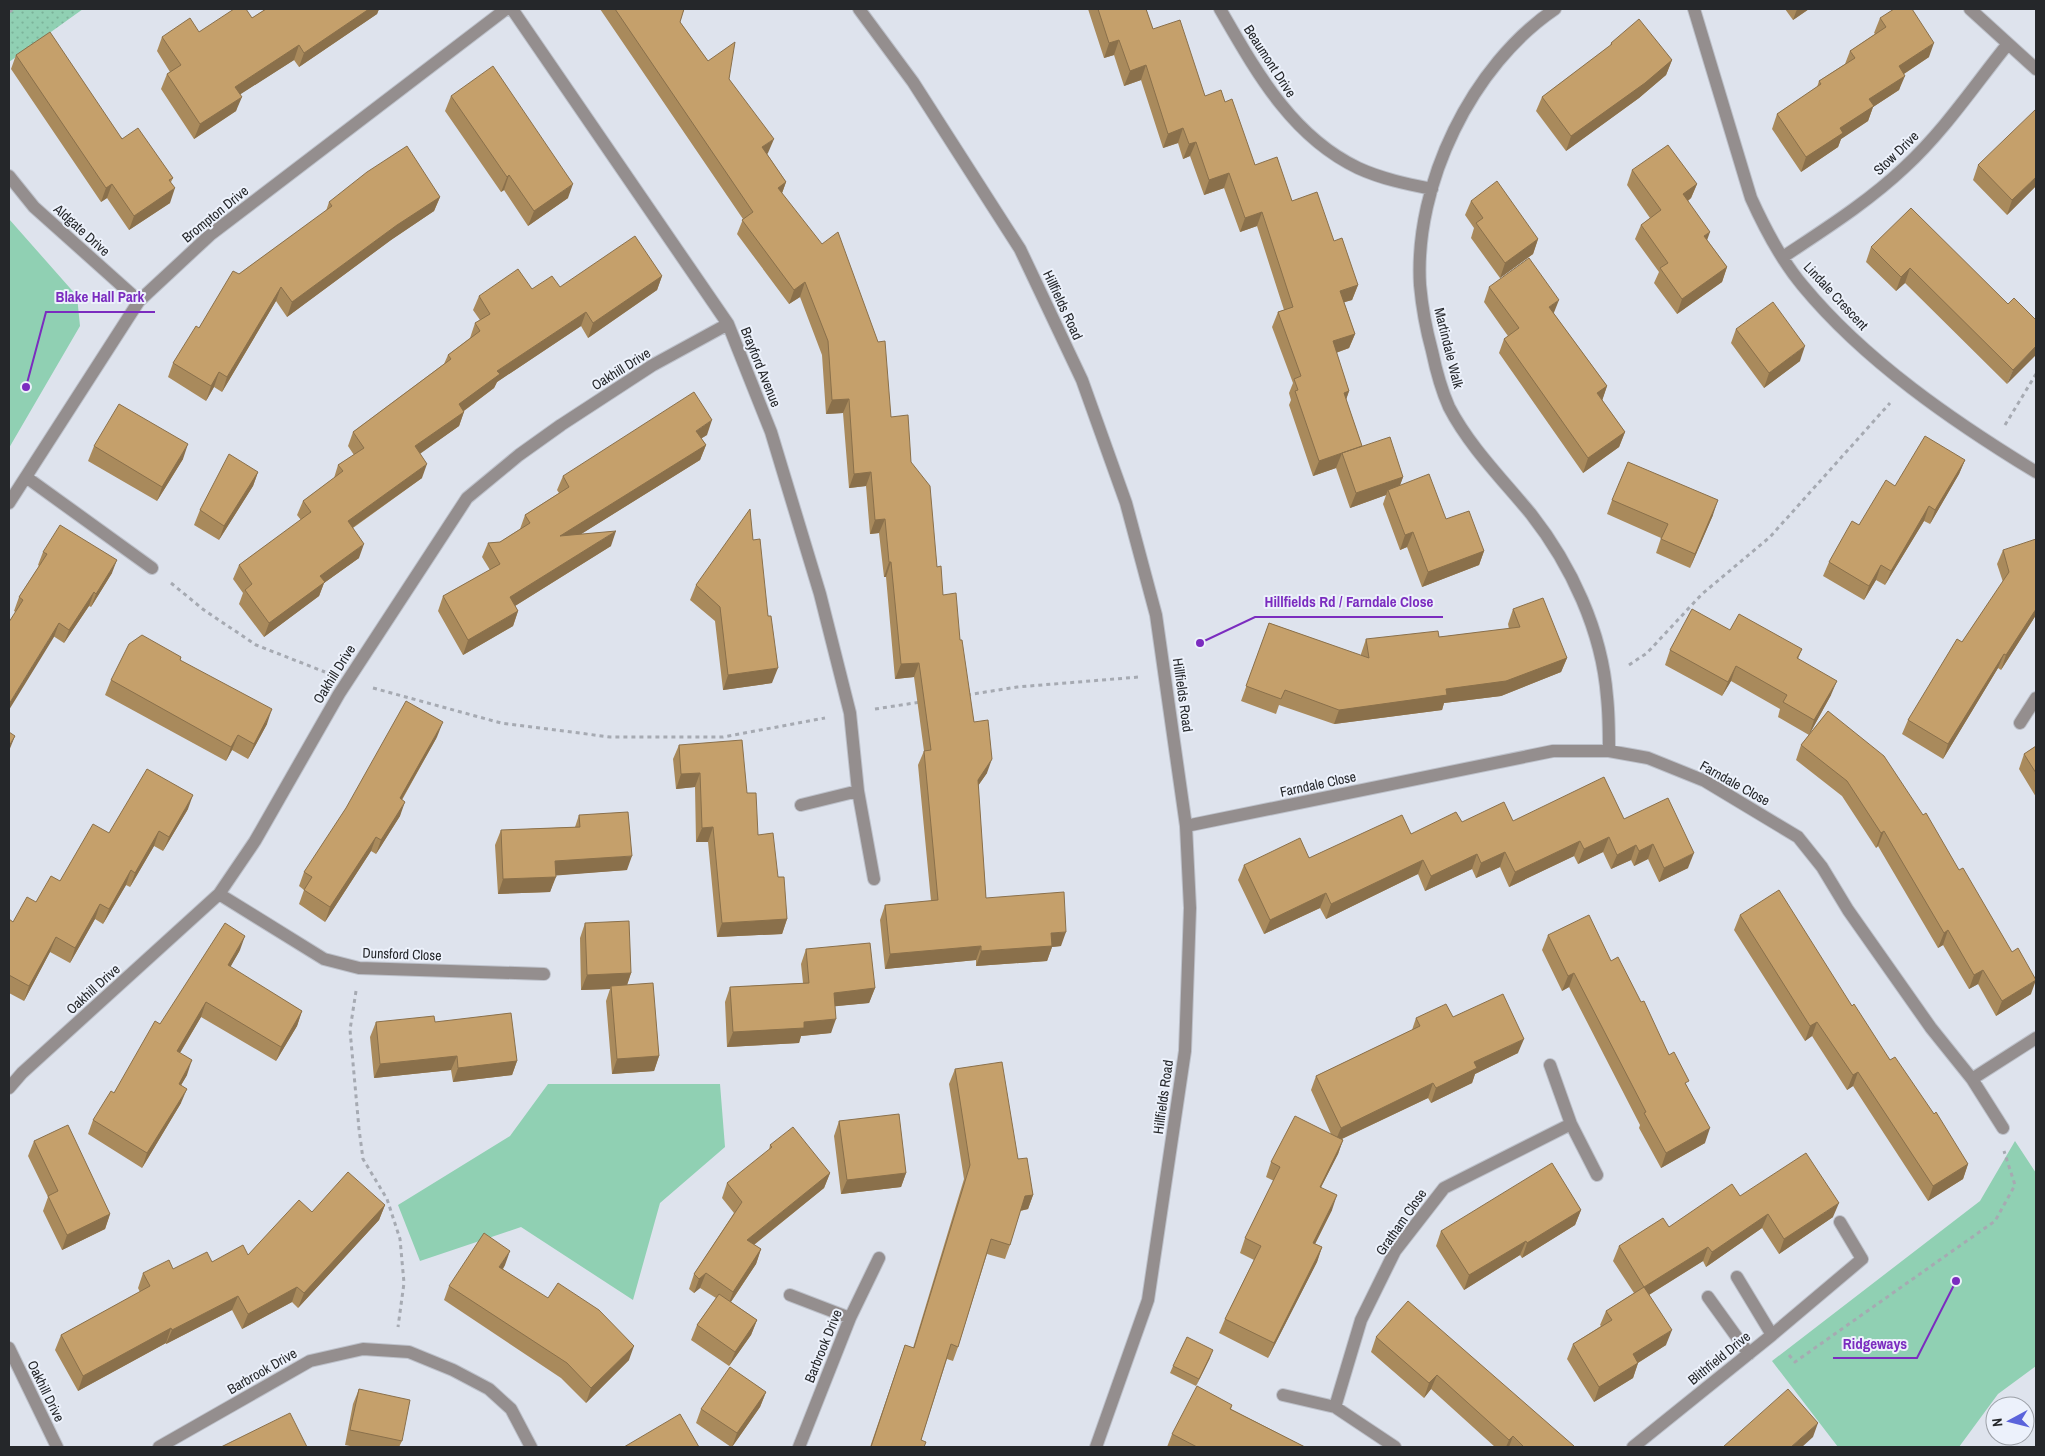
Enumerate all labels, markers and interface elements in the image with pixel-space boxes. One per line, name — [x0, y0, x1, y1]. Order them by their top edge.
street label: Beaumont Drive — [1240, 21, 1300, 101]
street label: Stow Drive — [1870, 127, 1922, 179]
street label: Brompton Drive — [178, 182, 252, 246]
street label: Aldgate Drive — [49, 199, 114, 260]
street label: Lindale Crescent — [1800, 258, 1872, 334]
street label: Hillfields Road — [1039, 267, 1087, 343]
callout: Blake Hall Park — [46, 282, 155, 312]
text: Blake Hall Park — [56, 286, 145, 307]
street label: Martindale Walk — [1430, 306, 1468, 390]
street label: Brayford Avenue — [737, 324, 785, 410]
street label: Oakhill Drive — [588, 344, 654, 394]
callout: Hillfields Rd / Farndale Close — [1255, 587, 1443, 617]
text: Hillfields Rd / Farndale Close — [1265, 591, 1434, 612]
street label: Oakhill Drive — [309, 641, 359, 707]
street label: Hillfields Road — [1169, 657, 1197, 733]
street label: Farndale Close — [1697, 756, 1773, 810]
street label: Farndale Close — [1278, 767, 1358, 801]
street label: Dunsford Close — [362, 944, 442, 964]
street label: Oakhill Drive — [62, 960, 124, 1018]
street label: Hillfields Road — [1149, 1059, 1177, 1135]
street label: Gratham Close — [1371, 1185, 1431, 1259]
street label: Barbrook Drive — [800, 1307, 846, 1385]
street label: Blithfield Drive — [1684, 1327, 1754, 1389]
callout: Ridgeways — [1833, 1328, 1917, 1358]
text: Ridgeways — [1843, 1333, 1907, 1354]
street label: Barbrook Drive — [224, 1344, 300, 1398]
street label: Oakhill Drive — [23, 1357, 69, 1425]
north arrow — [1985, 1396, 2035, 1446]
text: N — [1988, 1417, 2007, 1428]

